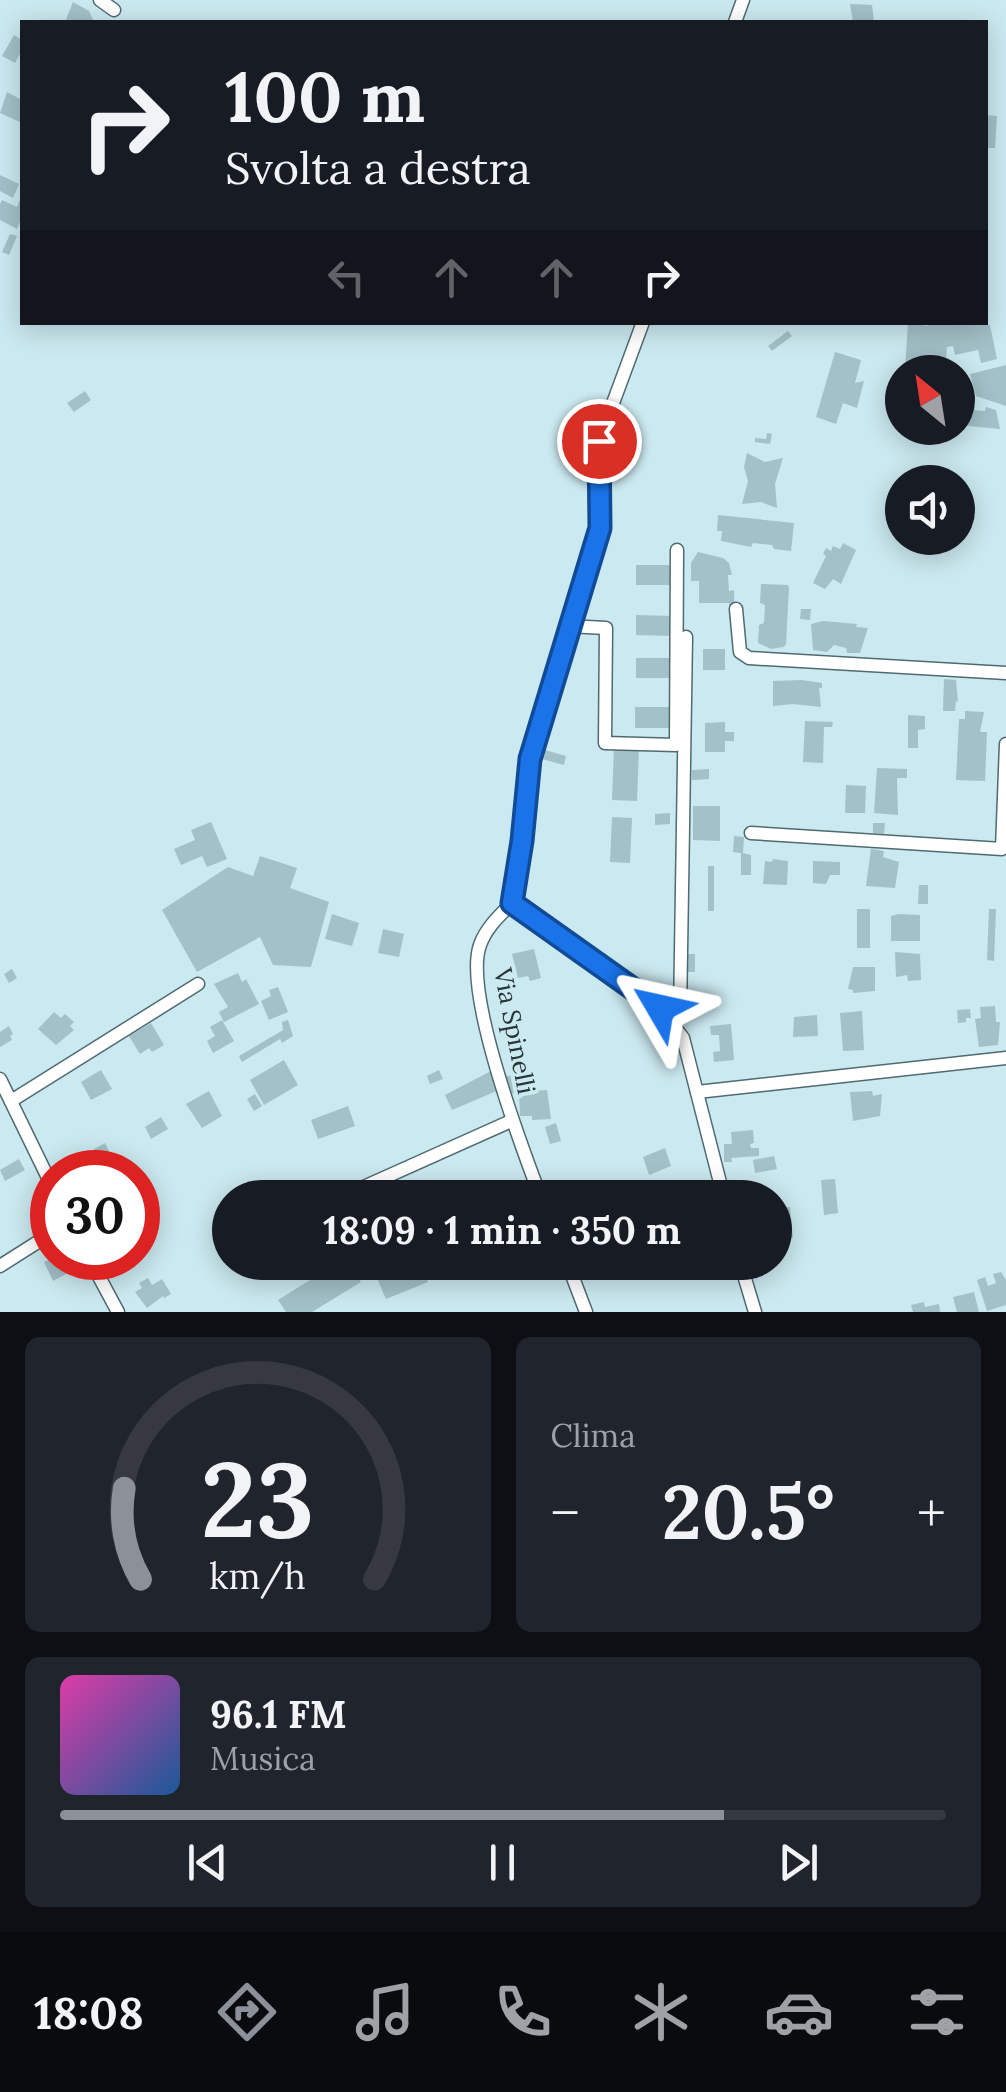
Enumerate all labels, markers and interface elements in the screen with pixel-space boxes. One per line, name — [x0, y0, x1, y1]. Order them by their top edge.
text: 100 m — [225, 52, 425, 141]
icon: right — [60, 60, 190, 190]
text: Svolta a destra — [225, 139, 531, 196]
icon: left — [319, 250, 374, 305]
icon: ahead — [424, 250, 479, 305]
icon: ahead — [529, 250, 584, 305]
icon: right — [634, 250, 689, 305]
north arrow — [885, 355, 975, 445]
map controls — [885, 355, 975, 555]
pin — [557, 399, 642, 484]
icon: arrive — [572, 414, 627, 469]
button: sound — [885, 465, 975, 555]
position arrow — [608, 956, 712, 1060]
street label: Via Spinelli — [487, 964, 543, 1097]
speed limit sign: 30 — [30, 1150, 160, 1280]
text: 18:09 · 1 min · 350 m — [323, 1206, 681, 1254]
text: Clima — [551, 1415, 636, 1456]
text: 23 — [201, 1432, 315, 1565]
text: 20.5° — [662, 1464, 835, 1560]
text: − — [551, 1478, 580, 1548]
text: + — [917, 1478, 946, 1548]
text: km/h — [209, 1553, 306, 1599]
text: 96.1 FM — [210, 1690, 347, 1738]
text: Musica — [210, 1738, 316, 1779]
icon: previous — [180, 1835, 235, 1890]
icon: pause — [475, 1835, 530, 1890]
icon: next — [771, 1835, 826, 1890]
icon: directions — [212, 1977, 282, 2047]
icon: music — [350, 1977, 420, 2047]
icon: phone — [488, 1977, 558, 2047]
icon: climate — [626, 1977, 696, 2047]
icon: car — [764, 1977, 834, 2047]
icon: filters — [902, 1977, 972, 2047]
text: 18:08 — [34, 1984, 144, 2041]

